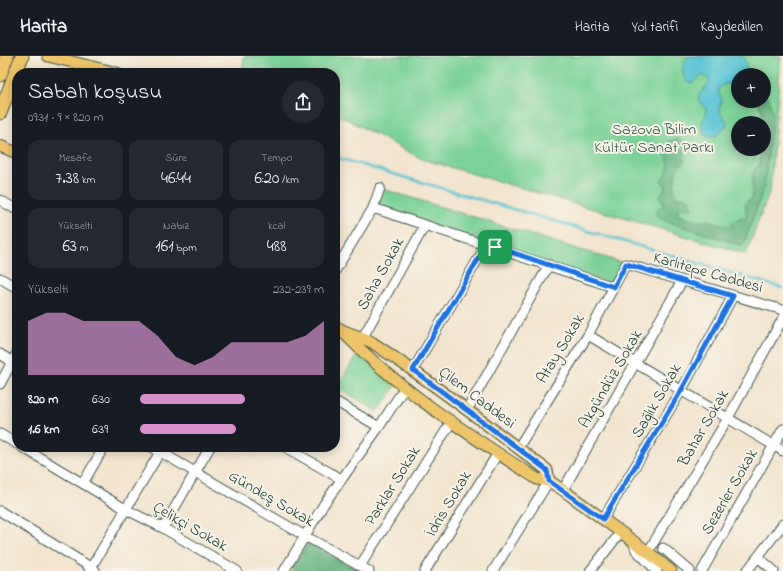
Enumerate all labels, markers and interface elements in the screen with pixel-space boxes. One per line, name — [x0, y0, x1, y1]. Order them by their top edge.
text: Harita — [20, 14, 67, 41]
text: Harita — [575, 17, 610, 38]
text: Yol tarifi — [632, 17, 678, 38]
text: Kaydedilen — [700, 17, 763, 38]
map controls — [731, 68, 771, 156]
button: + — [731, 68, 771, 108]
text: Sabah koşusu — [28, 77, 162, 109]
button: share — [282, 81, 324, 123]
text: 09:31 · 9 × 820 m — [28, 108, 104, 127]
button: − — [731, 116, 771, 156]
park label: Sazova Bilim Kültür Sanat Parkı — [594, 118, 714, 160]
text: Mesafe — [59, 150, 92, 166]
text: Süre — [165, 150, 187, 166]
text: Tempo — [261, 150, 292, 166]
text: 7.38 — [55, 166, 79, 191]
text: 46:44 — [161, 166, 191, 191]
text: 6:20 — [255, 166, 279, 191]
text: km — [79, 172, 95, 188]
text: /km — [279, 172, 299, 188]
text: Yükselti — [58, 218, 92, 234]
text: Nabız — [163, 218, 189, 234]
text: kcal — [268, 218, 285, 234]
pin — [478, 230, 512, 264]
street label: Saha Sokak — [351, 232, 411, 315]
text: 63 — [62, 234, 77, 259]
text: 161 — [155, 234, 174, 259]
text: 488 — [267, 234, 287, 259]
icon: arrive — [484, 236, 506, 258]
text: m — [77, 240, 88, 256]
text: bpm — [174, 240, 197, 256]
street label: Karlıtepe Caddesi — [650, 246, 766, 300]
text: Yükselti — [28, 280, 68, 299]
text: 232–239 m — [273, 280, 324, 299]
street label: Atay Sokak — [531, 309, 592, 388]
street label: Akgündüz Sokak — [573, 324, 650, 433]
street label: Sağlık Sokak — [626, 358, 689, 443]
street label: Çilem Caddesi — [433, 361, 521, 435]
street label: Bahar Sokak — [672, 384, 736, 472]
text: 820 m — [28, 390, 58, 409]
text: 6:30 — [92, 390, 110, 409]
text: 1.6 km — [28, 420, 60, 439]
text: 6:39 — [92, 420, 108, 439]
street label: Parklar Sokak — [359, 441, 428, 531]
street label: Sezerler Sokak — [696, 444, 765, 540]
street label: Gündeş Sokak — [223, 465, 319, 534]
street label: İdris Sokak — [420, 465, 479, 542]
street label: Çelikçi Sokak — [148, 496, 233, 559]

